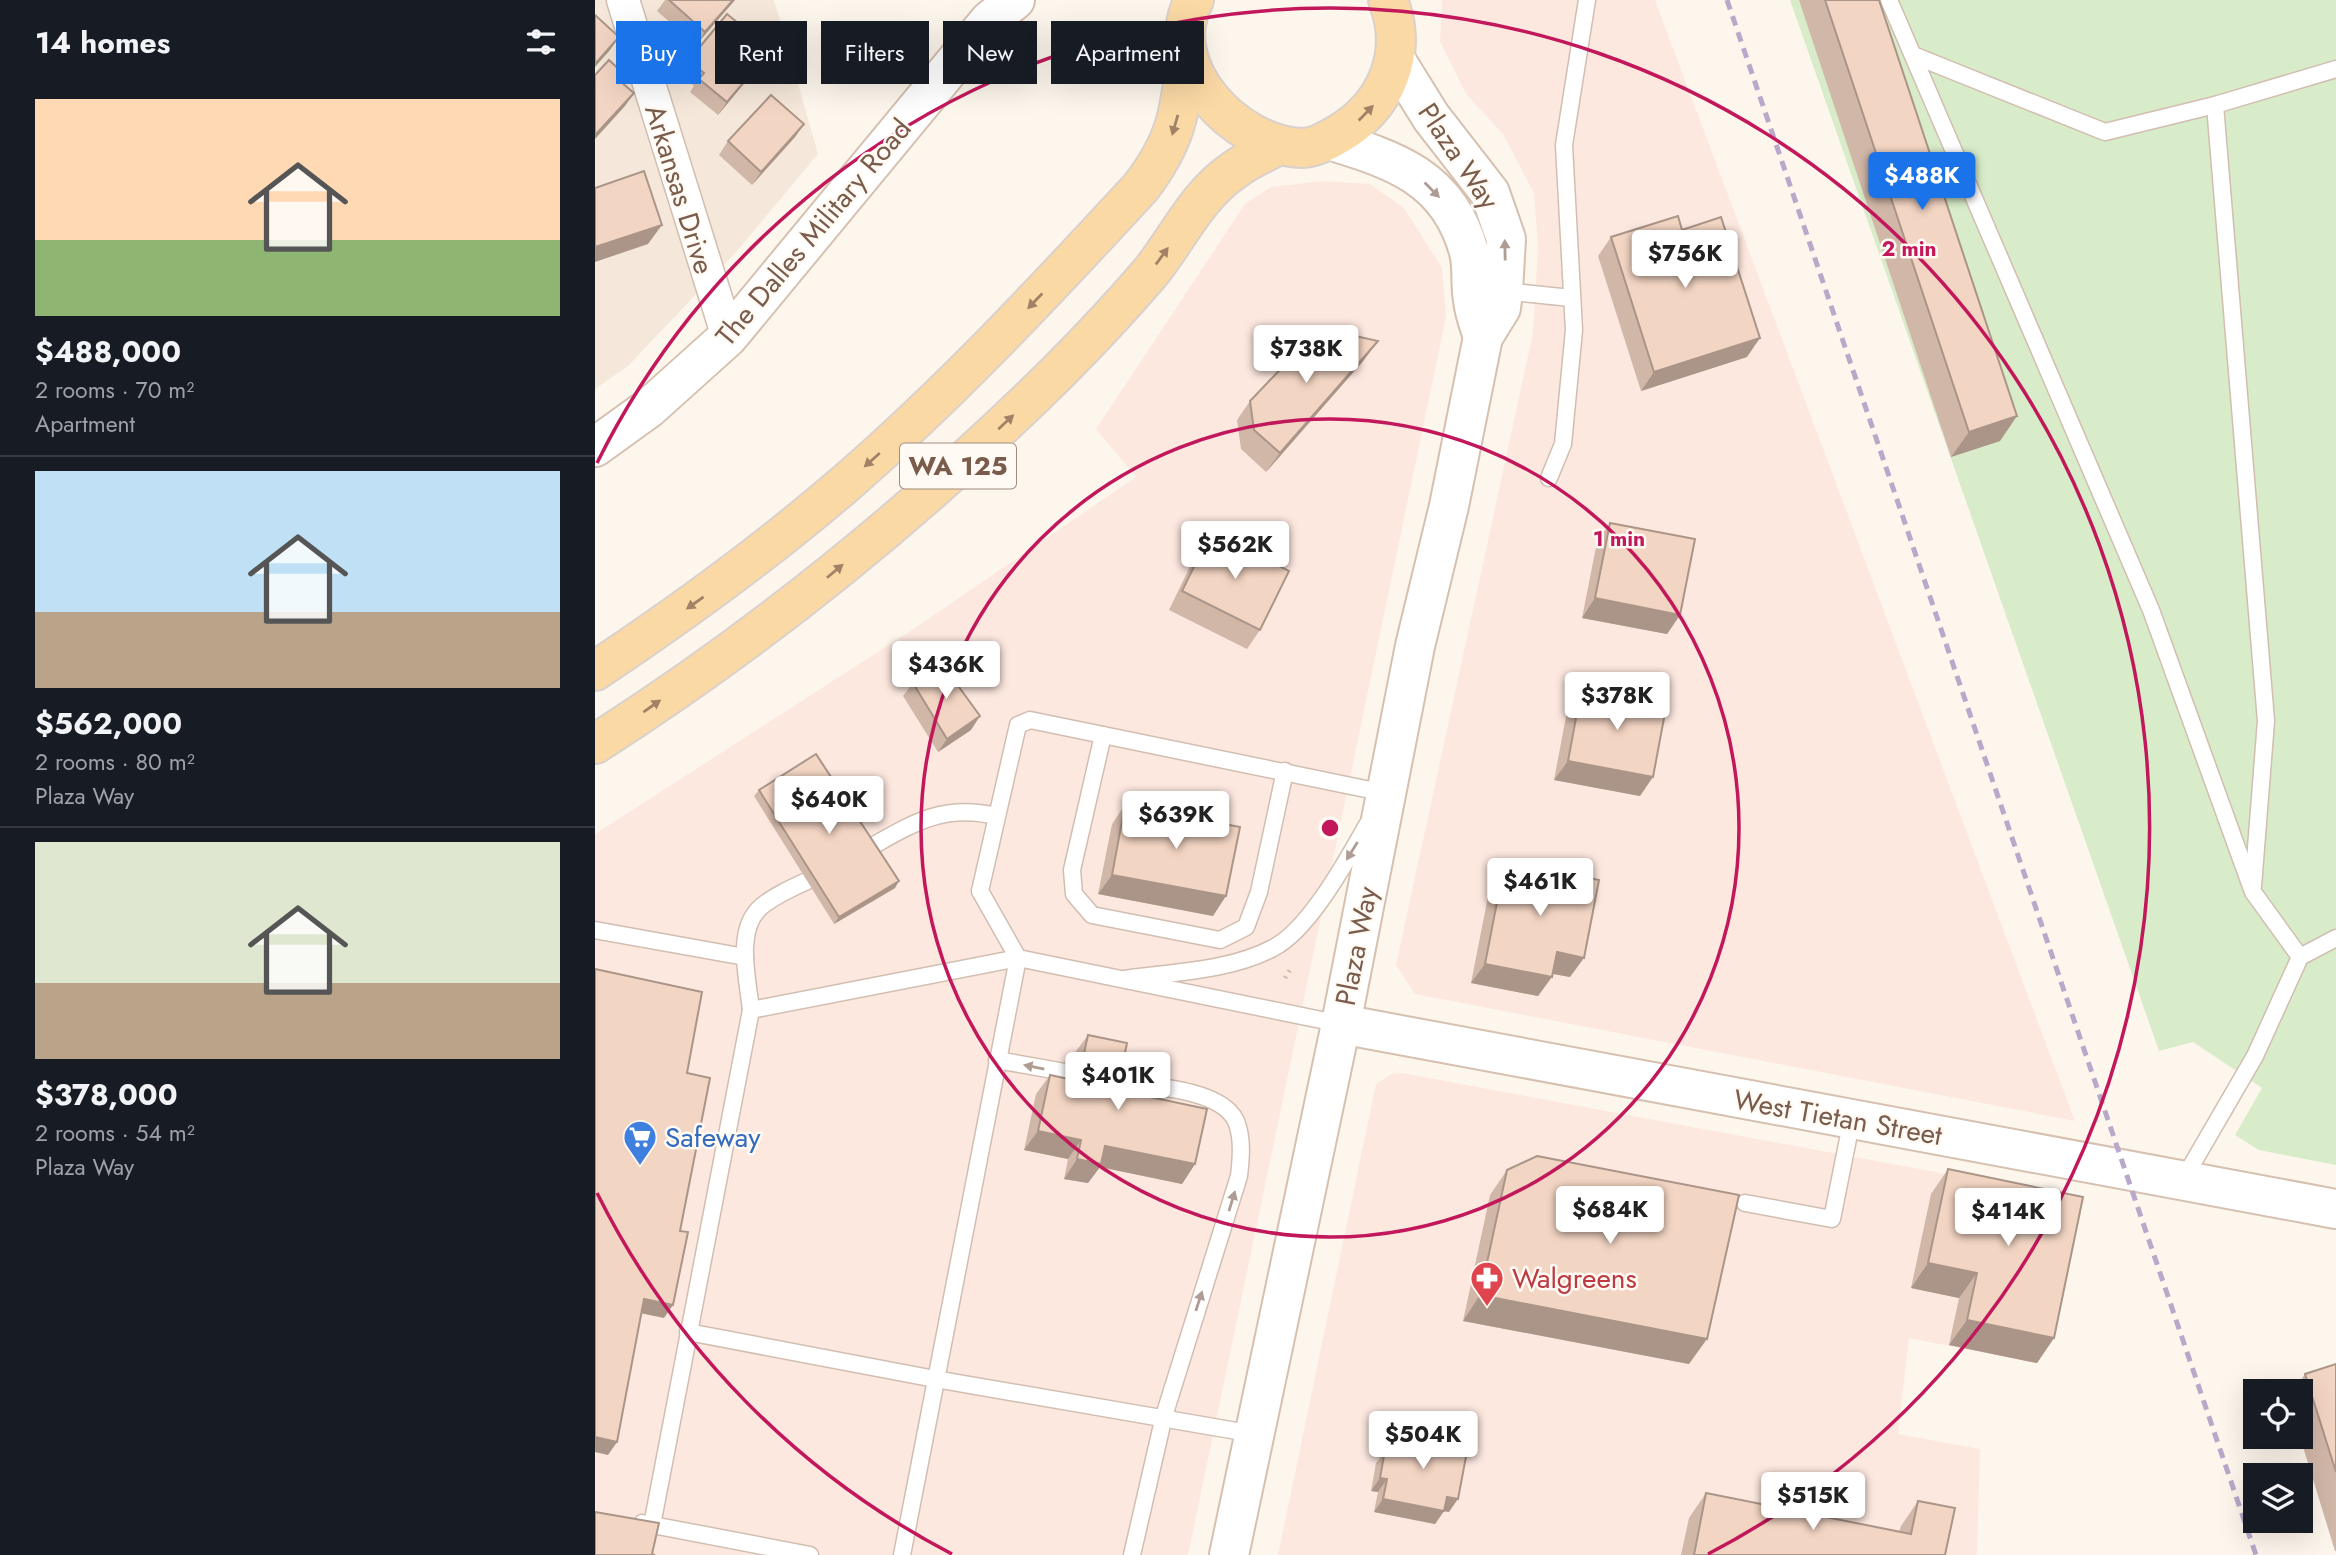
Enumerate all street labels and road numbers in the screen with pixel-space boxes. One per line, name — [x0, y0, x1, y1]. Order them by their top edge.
street label: Plaza Way — [1408, 95, 1510, 218]
street label: Arkansas Drive — [634, 99, 725, 279]
street label: The Dalles Military Road — [706, 110, 921, 355]
road number: WA 125 — [900, 444, 1016, 488]
street label: Plaza Way — [1325, 882, 1388, 1009]
street label: West Tietan Street — [1730, 1079, 1946, 1156]

